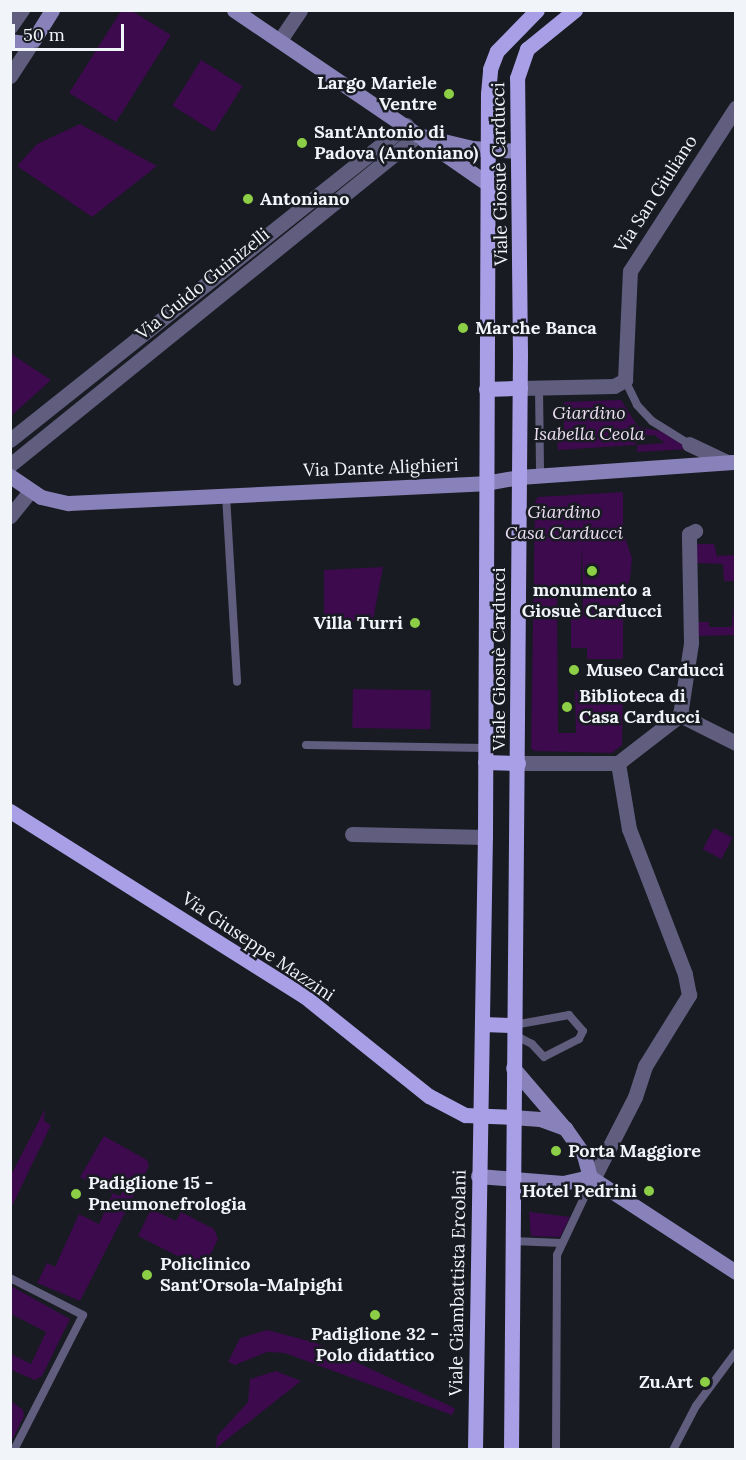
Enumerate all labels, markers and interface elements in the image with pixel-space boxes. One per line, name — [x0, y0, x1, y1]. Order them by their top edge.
scale bar — [15, 12, 128, 50]
text: 50 m — [23, 23, 65, 46]
place label: Largo Mariele Ventre — [317, 73, 437, 116]
street label: Viale Giosuè Carducci — [488, 82, 512, 266]
marker: Largo Mariele Ventre — [442, 87, 456, 101]
place label: Sant'Antonio di Padova (Antoniano) — [314, 122, 478, 164]
street label: Via San Giuliano — [610, 131, 702, 257]
marker: Sant'Antonio di Padova (Antoniano) — [295, 136, 309, 150]
place label: Antoniano — [260, 188, 349, 210]
marker: Antoniano — [241, 192, 255, 206]
street label: Via Guido Guinizelli — [132, 224, 274, 344]
place label: Marche Banca — [475, 317, 597, 339]
marker: Marche Banca — [456, 321, 470, 335]
park label: Giardino Isabella Ceola — [533, 403, 645, 446]
street label: Via Dante Alighieri — [303, 454, 459, 482]
park label: Giardino Casa Carducci — [505, 502, 623, 544]
marker: monumento a Giosuè Carducci — [585, 564, 599, 578]
street label: Viale Giosuè Carducci — [488, 567, 510, 751]
place label: monumento a Giosuè Carducci — [522, 580, 662, 622]
place label: Villa Turri — [313, 612, 403, 634]
marker: Villa Turri — [408, 616, 422, 630]
place label: Museo Carducci — [586, 659, 724, 681]
marker: Museo Carducci — [567, 663, 581, 677]
place label: Biblioteca di Casa Carducci — [579, 686, 700, 728]
marker: Biblioteca di Casa Carducci — [560, 700, 574, 714]
street label: Via Giuseppe Mazzini — [178, 888, 338, 1006]
place label: Porta Maggiore — [568, 1140, 701, 1162]
marker: Porta Maggiore — [549, 1144, 563, 1158]
street label: Viale Giambattista Ercolani — [445, 1170, 471, 1396]
place label: Padiglione 15 - Pneumonefrologia — [88, 1173, 246, 1216]
place label: Hotel Pedrini — [522, 1180, 637, 1202]
marker: Hotel Pedrini — [642, 1184, 656, 1198]
marker: Padiglione 15 - Pneumonefrologia — [69, 1187, 83, 1201]
place label: Policlinico Sant'Orsola-Malpighi — [160, 1254, 343, 1296]
marker: Policlinico Sant'Orsola-Malpighi — [138, 1266, 156, 1284]
marker: Padiglione 32 - Polo didattico — [368, 1308, 382, 1322]
place label: Padiglione 32 - Polo didattico — [311, 1324, 439, 1366]
place label: Zu.Art — [639, 1371, 693, 1393]
marker: Zu.Art — [698, 1375, 712, 1389]

